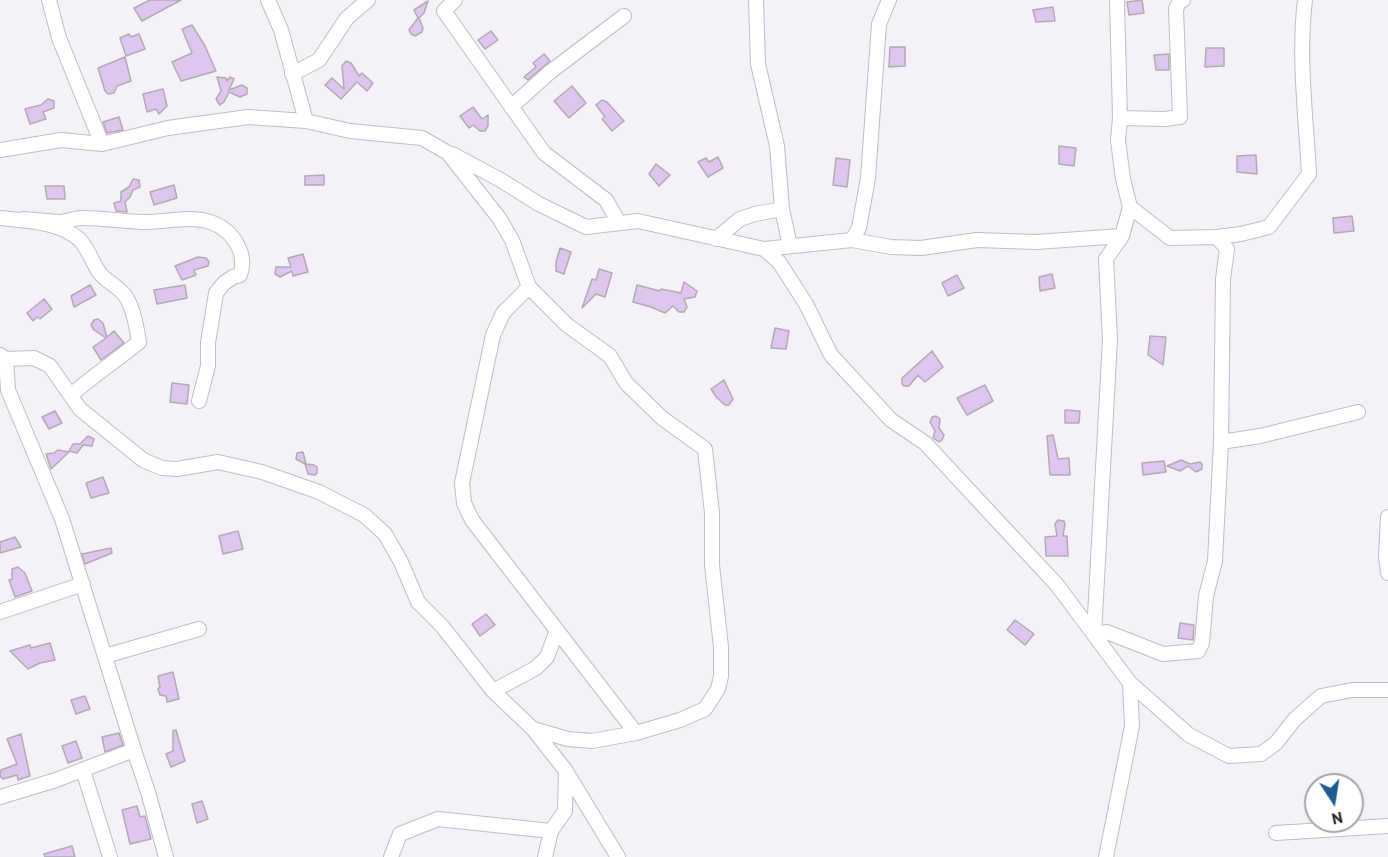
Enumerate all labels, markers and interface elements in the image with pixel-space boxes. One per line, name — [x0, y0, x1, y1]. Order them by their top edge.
north arrow — [1304, 773, 1364, 833]
text: N — [1330, 808, 1345, 830]

